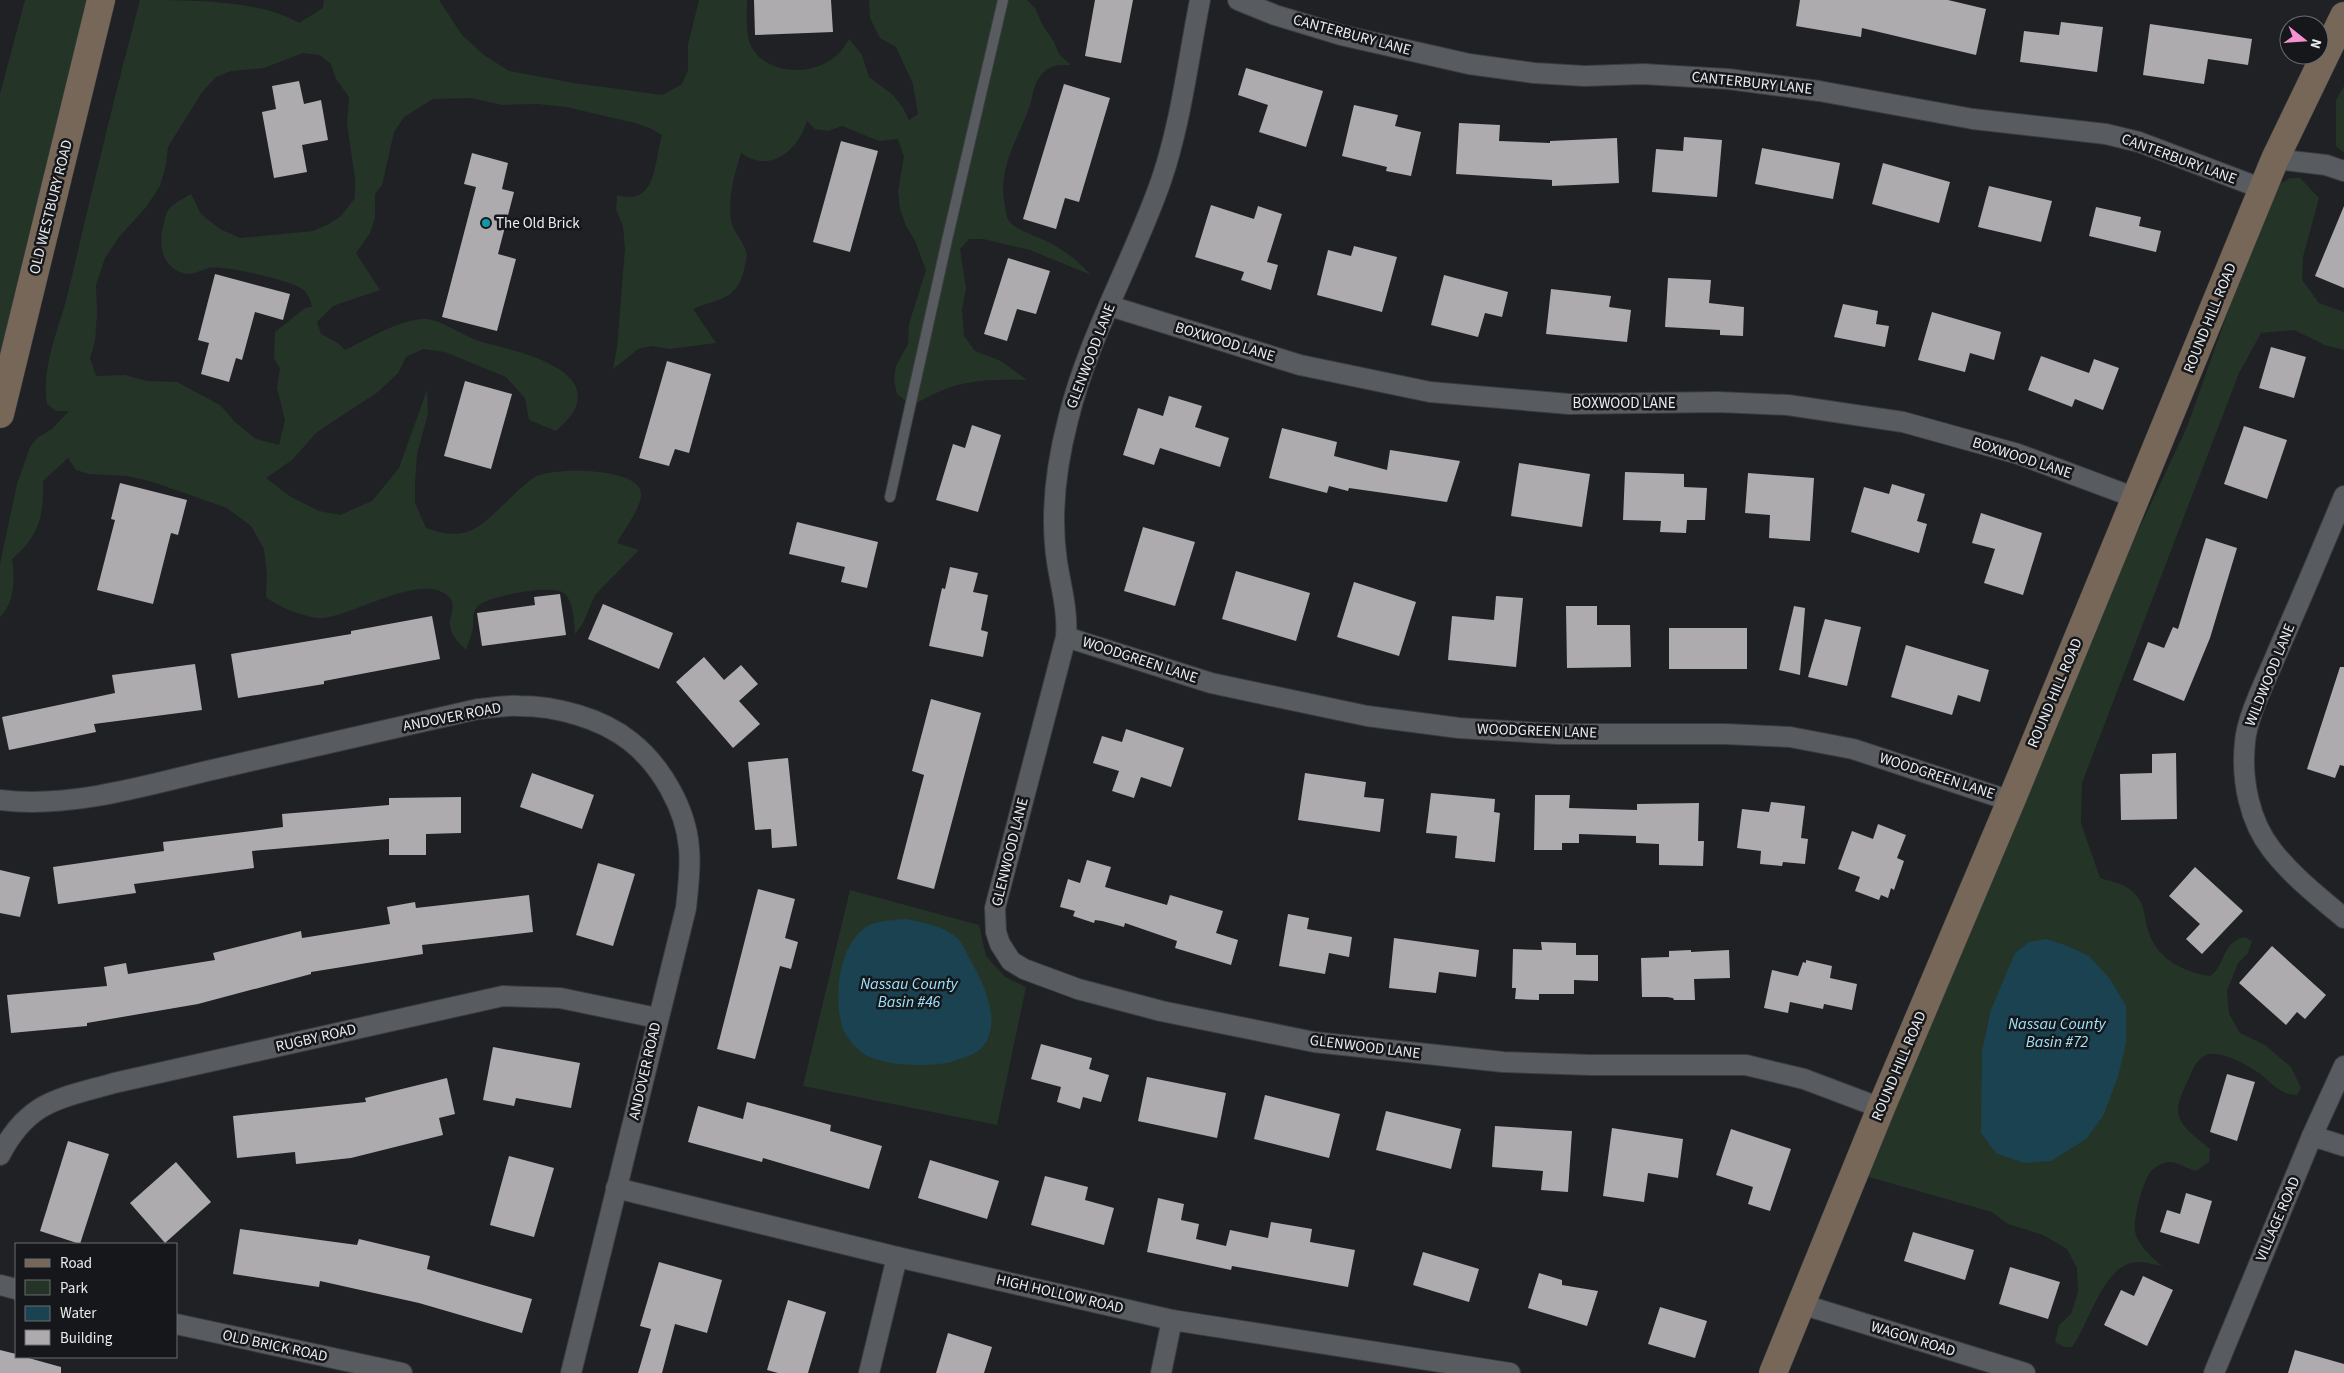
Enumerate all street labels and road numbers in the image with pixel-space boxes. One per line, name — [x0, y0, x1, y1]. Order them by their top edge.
street label: CANTERBURY LANE — [1291, 9, 1413, 61]
street label: CANTERBURY LANE — [1691, 66, 1813, 100]
street label: CANTERBURY LANE — [2118, 128, 2240, 190]
street label: OLD WESTBURY ROAD — [24, 138, 78, 276]
street label: ROUND HILL ROAD — [2178, 260, 2242, 376]
street label: GLENWOOD LANE — [1061, 300, 1121, 412]
street label: BOXWOOD LANE — [1173, 317, 1277, 367]
street label: BOXWOOD LANE — [1572, 393, 1676, 414]
street label: BOXWOOD LANE — [1970, 432, 2074, 484]
street label: WILDWOOD LANE — [2240, 620, 2300, 730]
street label: WOODGREEN LANE — [1080, 631, 1201, 689]
street label: ROUND HILL ROAD — [2022, 635, 2088, 751]
street label: ANDOVER ROAD — [401, 697, 503, 737]
street label: WOODGREEN LANE — [1477, 718, 1598, 744]
street label: WOODGREEN LANE — [1877, 747, 1998, 805]
street label: GLENWOOD LANE — [986, 795, 1034, 908]
street label: ROUND HILL ROAD — [1866, 1008, 1932, 1124]
street label: RUGBY ROAD — [274, 1019, 358, 1057]
street label: ANDOVER ROAD — [624, 1020, 666, 1122]
street label: GLENWOOD LANE — [1309, 1030, 1421, 1064]
street label: VILLAGE ROAD — [2251, 1173, 2305, 1265]
street label: HIGH HOLLOW ROAD — [994, 1269, 1126, 1319]
street label: WAGON ROAD — [1868, 1316, 1958, 1362]
street label: OLD BRICK ROAD — [221, 1325, 329, 1367]

